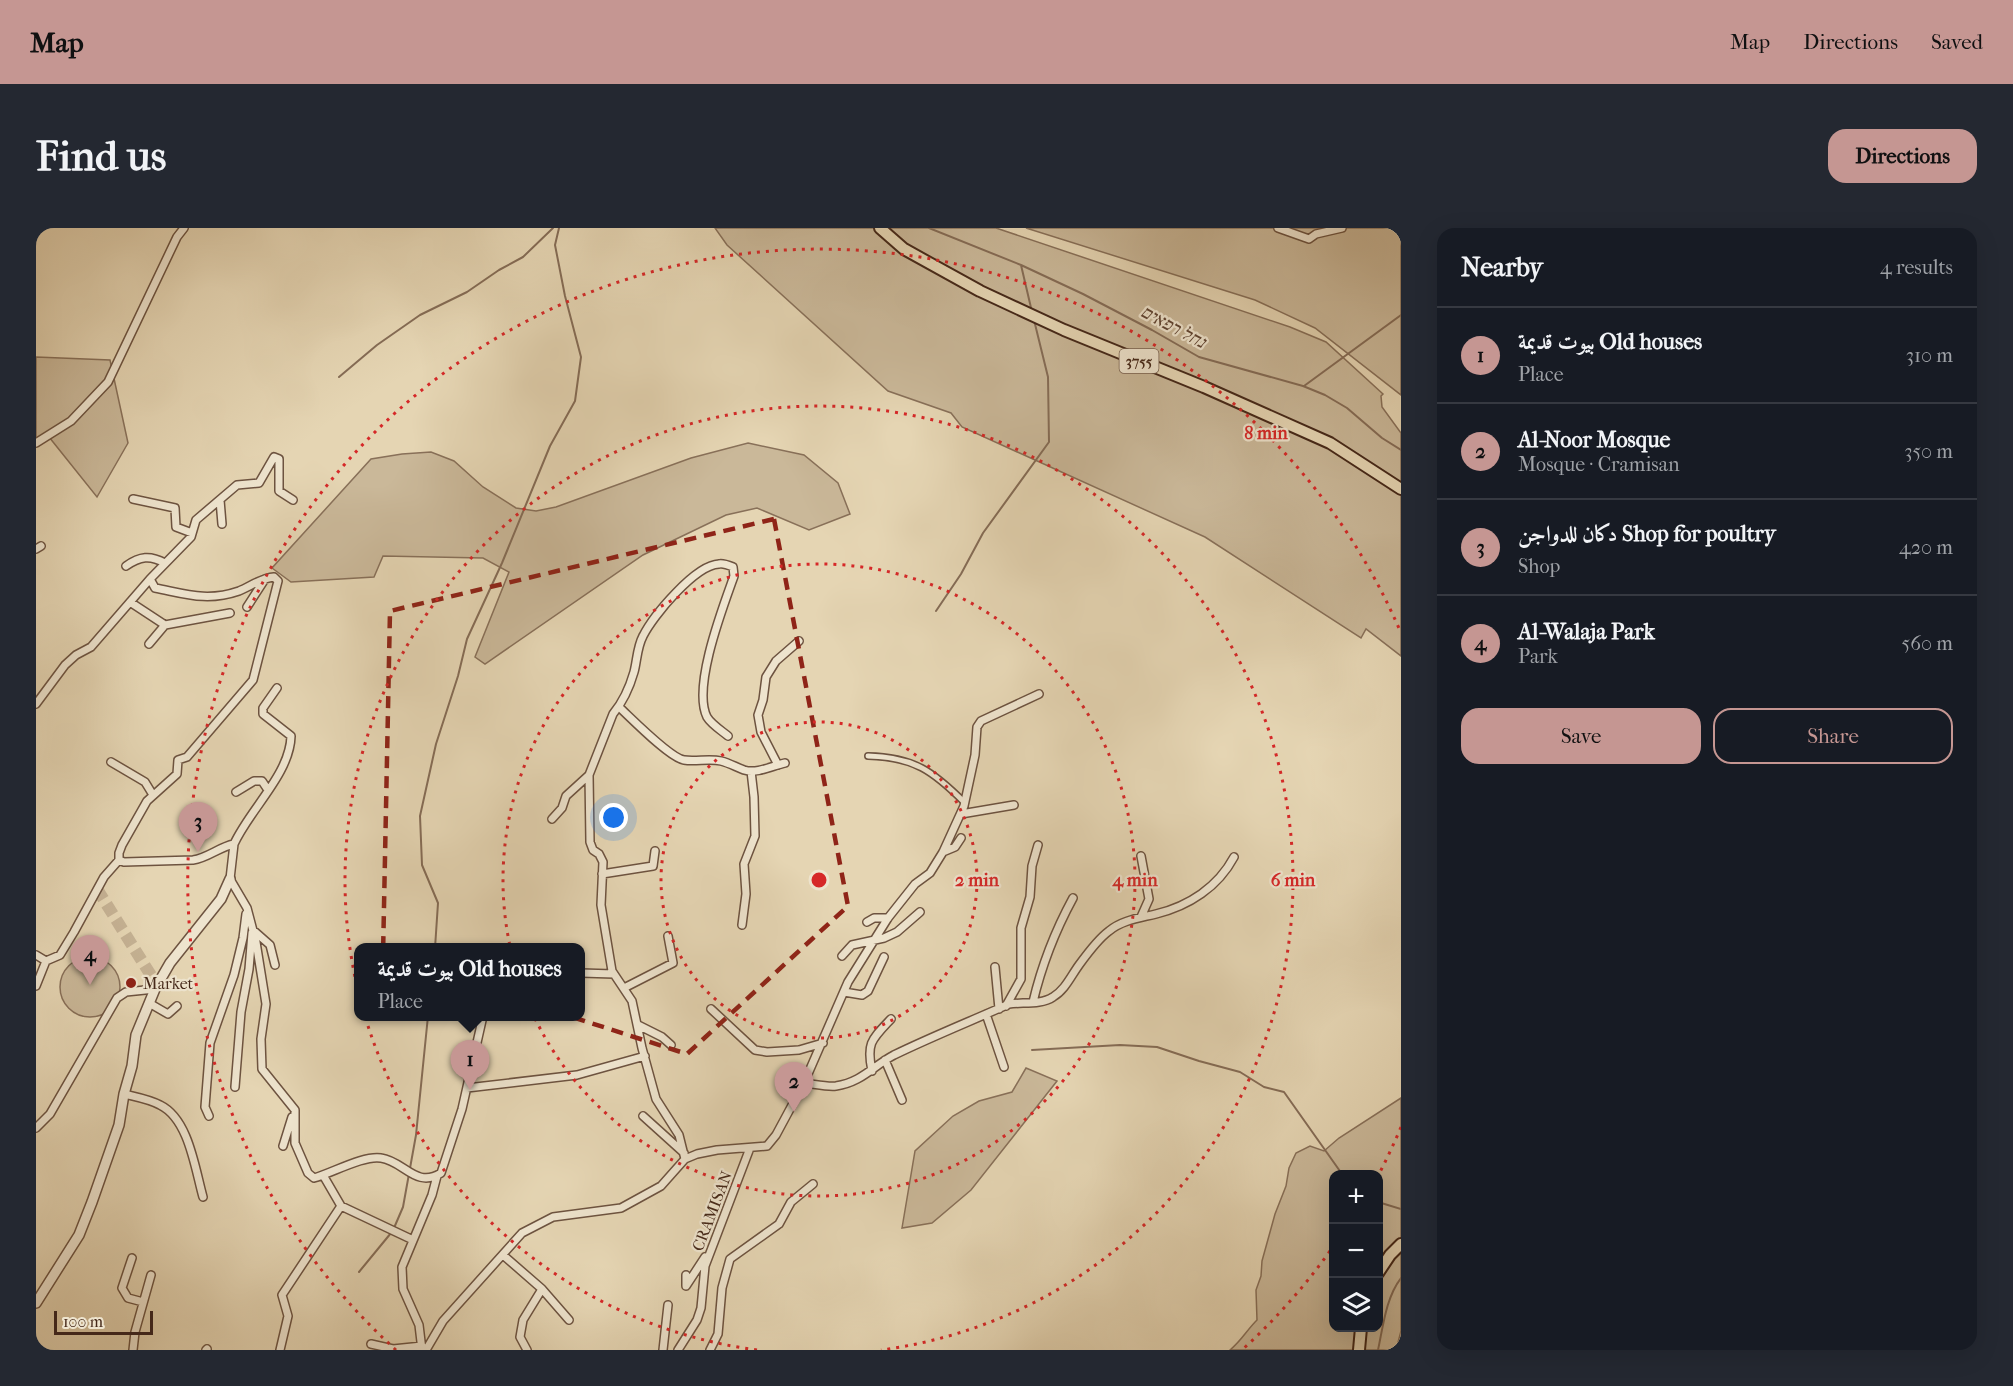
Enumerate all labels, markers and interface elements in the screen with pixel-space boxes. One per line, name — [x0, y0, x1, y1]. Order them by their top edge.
text: Map — [30, 26, 84, 59]
text: Map — [1730, 30, 1770, 54]
text: Directions — [1803, 30, 1898, 54]
text: Saved — [1931, 30, 1983, 54]
button: Directions — [1828, 129, 1977, 183]
text: Find us — [36, 132, 166, 181]
text: Nearby — [1461, 252, 1543, 283]
text: 4 results — [1880, 256, 1953, 279]
water label: נחל רפאים — [1137, 301, 1211, 354]
text: بيوت قديمة Old houses — [1518, 329, 1702, 355]
text: 1 — [1477, 344, 1484, 367]
text: 310 m — [1906, 344, 1953, 367]
road number: 3755 — [1120, 349, 1158, 373]
text: Place — [1518, 363, 1564, 386]
text: 8 min — [1244, 423, 1288, 444]
text: Al-Noor Mosque — [1518, 427, 1670, 453]
text: 2 — [1475, 440, 1486, 463]
text: 350 m — [1904, 440, 1953, 463]
text: Mosque · Cramisan — [1518, 453, 1680, 476]
text: دكان للدواجن Shop for poultry — [1518, 521, 1776, 547]
text: 3 — [1476, 536, 1485, 559]
text: 420 m — [1899, 536, 1953, 559]
text: Shop — [1518, 555, 1560, 578]
text: Al-Walaja Park — [1518, 619, 1655, 645]
text: 4 — [1475, 632, 1486, 655]
text: 560 m — [1902, 632, 1953, 655]
text: Park — [1518, 645, 1558, 668]
button: Save — [1461, 708, 1701, 764]
button: Share — [1713, 708, 1953, 764]
pin: 3 — [178, 802, 218, 852]
your location — [599, 803, 628, 832]
centre of rings — [809, 870, 829, 890]
text: 2 min — [955, 870, 999, 891]
text: 4 min — [1111, 870, 1158, 891]
text: 6 min — [1271, 870, 1316, 891]
pin: 4 — [70, 936, 110, 985]
popup — [354, 943, 585, 1021]
text: بيوت قديمة Old houses — [377, 956, 562, 982]
place label: Market — [143, 974, 194, 993]
marker: Market — [124, 976, 138, 990]
text: Place — [377, 990, 423, 1013]
pin: 1 — [450, 1040, 490, 1090]
pin: 2 — [774, 1062, 813, 1112]
street label: CRAMISAN — [688, 1168, 736, 1254]
map controls — [1329, 1170, 1383, 1332]
button: + — [1329, 1170, 1383, 1224]
button: − — [1329, 1224, 1383, 1278]
button: layers — [1329, 1278, 1383, 1332]
scale bar — [54, 1308, 153, 1336]
text: 100 m — [63, 1312, 103, 1331]

